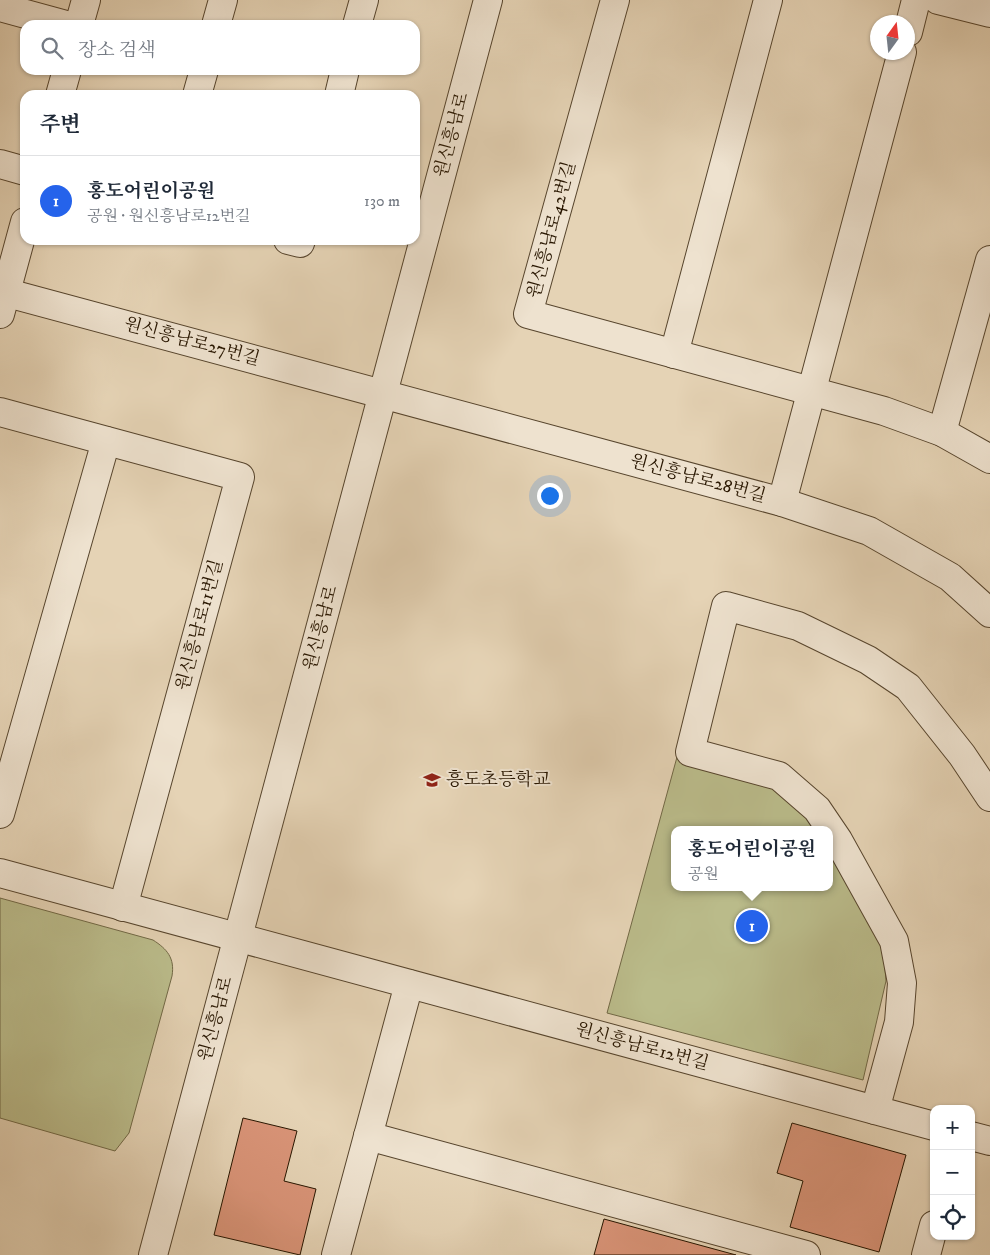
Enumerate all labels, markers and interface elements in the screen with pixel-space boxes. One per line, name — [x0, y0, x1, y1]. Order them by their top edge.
north arrow — [870, 15, 915, 60]
search box — [20, 20, 420, 75]
icon: search — [38, 34, 66, 62]
text: 장소 검색 — [78, 39, 156, 62]
street label: 원신흥남로 — [430, 90, 474, 180]
text: 주변 — [40, 112, 81, 138]
street label: 원신흥남로42번길 — [523, 159, 581, 301]
text: 홍도어린이공원 — [87, 180, 215, 203]
text: 1 — [53, 191, 59, 211]
text: 130 m — [364, 191, 400, 211]
text: 공원 · 원신흥남로12번길 — [87, 206, 251, 226]
street label: 원신흥남로27번길 — [122, 313, 262, 371]
street label: 원신흥남로28번길 — [628, 450, 768, 508]
your location — [537, 483, 563, 509]
street label: 원신흥남로11번길 — [172, 557, 228, 693]
street label: 원신흥남로 — [299, 583, 343, 673]
place label: 흥도초등학교 — [446, 769, 551, 791]
school or university icon: 흥도초등학교 — [422, 770, 442, 790]
popup — [671, 826, 833, 891]
text: 홍도어린이공원 — [688, 838, 816, 861]
text: 공원 — [688, 864, 719, 884]
pin: 1 — [736, 907, 768, 945]
street label: 원신흥남로 — [194, 974, 238, 1064]
street label: 원신흥남로12번길 — [573, 1019, 711, 1075]
map controls — [930, 1105, 975, 1240]
button: + — [930, 1105, 975, 1150]
button: − — [930, 1150, 975, 1195]
button: locate — [930, 1195, 975, 1240]

